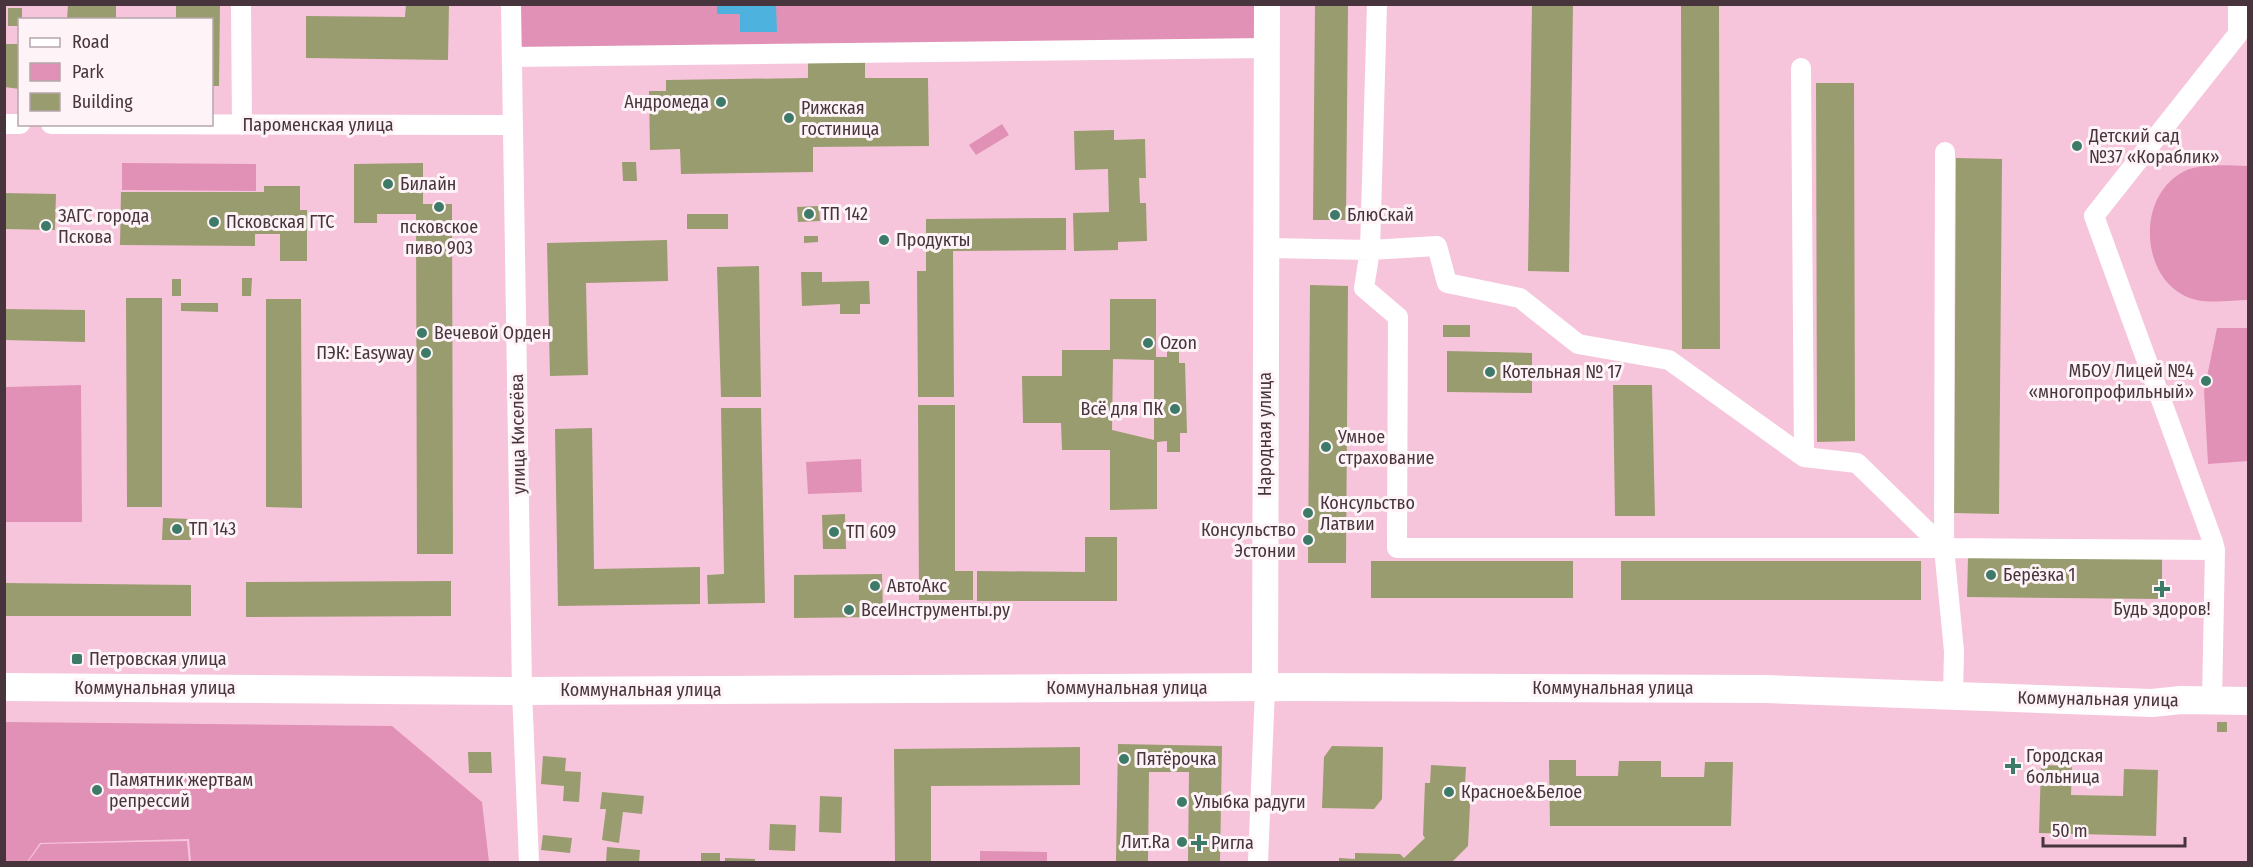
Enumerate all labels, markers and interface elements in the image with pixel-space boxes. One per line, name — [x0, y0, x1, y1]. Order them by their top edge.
legend — [18, 18, 213, 126]
text: Road — [72, 31, 109, 53]
text: Park — [72, 61, 105, 83]
text: Building — [72, 91, 133, 113]
place label: Андромеда — [624, 91, 709, 113]
marker: Андромеда — [714, 95, 728, 109]
place label: Рижская гостиница — [801, 97, 879, 140]
marker: Рижская гостиница — [782, 111, 796, 125]
street label: Пароменская улица — [242, 114, 394, 136]
place label: Детский сад №37 «Кораблик» — [2088, 125, 2220, 168]
marker: Детский сад №37 «Кораблик» — [2070, 139, 2084, 153]
place label: Билайн — [400, 173, 456, 195]
marker: Билайн — [381, 177, 395, 191]
marker: псковское пиво 903 — [432, 200, 446, 214]
place label: ТП 142 — [821, 203, 868, 225]
place label: БлюСкай — [1347, 204, 1414, 226]
place label: ЗАГС города Пскова — [58, 205, 149, 248]
marker: ТП 142 — [802, 207, 816, 221]
marker: БлюСкай — [1328, 208, 1342, 222]
place label: Псковская ГТС — [226, 211, 334, 233]
marker: Псковская ГТС — [207, 215, 221, 229]
place label: псковское пиво 903 — [400, 216, 478, 259]
marker: ЗАГС города Пскова — [39, 219, 53, 233]
place label: Продукты — [896, 229, 971, 251]
marker: Продукты — [877, 233, 891, 247]
place label: Вечевой Орден — [434, 322, 551, 344]
marker: Вечевой Орден — [415, 326, 429, 340]
place label: Ozon — [1160, 332, 1197, 354]
marker: Ozon — [1141, 336, 1155, 350]
place label: ПЭК: Easyway — [316, 342, 414, 364]
marker: ПЭК: Easyway — [419, 346, 433, 360]
place label: МБОУ Лицей №4 «многопрофильный» — [2028, 360, 2194, 403]
place label: Котельная № 17 — [1502, 361, 1622, 383]
marker: Котельная № 17 — [1483, 365, 1497, 379]
street label: Народная улица — [1254, 372, 1276, 496]
street label: улица Киселёва — [506, 373, 530, 494]
marker: МБОУ Лицей №4 «многопрофильный» — [2199, 374, 2213, 388]
place label: Всё для ПК — [1081, 398, 1163, 420]
marker: Всё для ПК — [1168, 402, 1182, 416]
place label: Умное страхование — [1337, 426, 1434, 469]
marker: Умное страхование — [1319, 440, 1333, 454]
place label: Консульство Латвии — [1320, 492, 1415, 535]
marker: Консульство Латвии — [1301, 506, 1315, 520]
place label: ТП 143 — [189, 518, 236, 540]
place label: Консульство Эстонии — [1201, 519, 1296, 562]
place label: ТП 609 — [846, 521, 896, 543]
marker: ТП 143 — [170, 522, 184, 536]
marker: ТП 609 — [827, 525, 841, 539]
marker: Консульство Эстонии — [1301, 533, 1315, 547]
place label: Берёзка 1 — [2003, 564, 2076, 586]
marker: Берёзка 1 — [1984, 568, 1998, 582]
place label: АвтоАкс — [887, 575, 947, 597]
marker: АвтоАкс — [868, 579, 882, 593]
marker: Будь здоров! — [2155, 582, 2169, 596]
place label: Будь здоров! — [2113, 598, 2211, 620]
place label: ВсеИнструменты.ру — [861, 599, 1010, 621]
marker: ВсеИнструменты.ру — [842, 603, 856, 617]
place label: Петровская улица — [89, 648, 227, 670]
marker: Петровская улица — [70, 652, 84, 666]
street label: Коммунальная улица — [74, 677, 236, 699]
street label: Коммунальная улица — [1046, 677, 1208, 699]
street label: Коммунальная улица — [1532, 677, 1694, 699]
street label: Коммунальная улица — [560, 679, 722, 701]
street label: Коммунальная улица — [2017, 687, 2179, 711]
place label: Городская больница — [2026, 745, 2103, 788]
place label: Пятёрочка — [1136, 748, 1217, 770]
marker: Пятёрочка — [1117, 752, 1131, 766]
marker: Городская больница — [2004, 757, 2022, 775]
place label: Памятник жертвам репрессий — [109, 769, 253, 812]
place label: Красное&Белое — [1461, 781, 1582, 803]
marker: Памятник жертвам репрессий — [90, 783, 104, 797]
marker: Красное&Белое — [1442, 785, 1456, 799]
place label: Улыбка радуги — [1193, 791, 1306, 813]
marker: Улыбка радуги — [1175, 795, 1189, 809]
scale bar — [2043, 810, 2186, 848]
text: 50 m — [2052, 820, 2088, 842]
place label: Лит.Ra — [1121, 831, 1170, 853]
place label: Ригла — [1211, 832, 1254, 854]
marker: Лит.Ra — [1175, 835, 1189, 849]
marker: Ригла — [1192, 836, 1206, 850]

